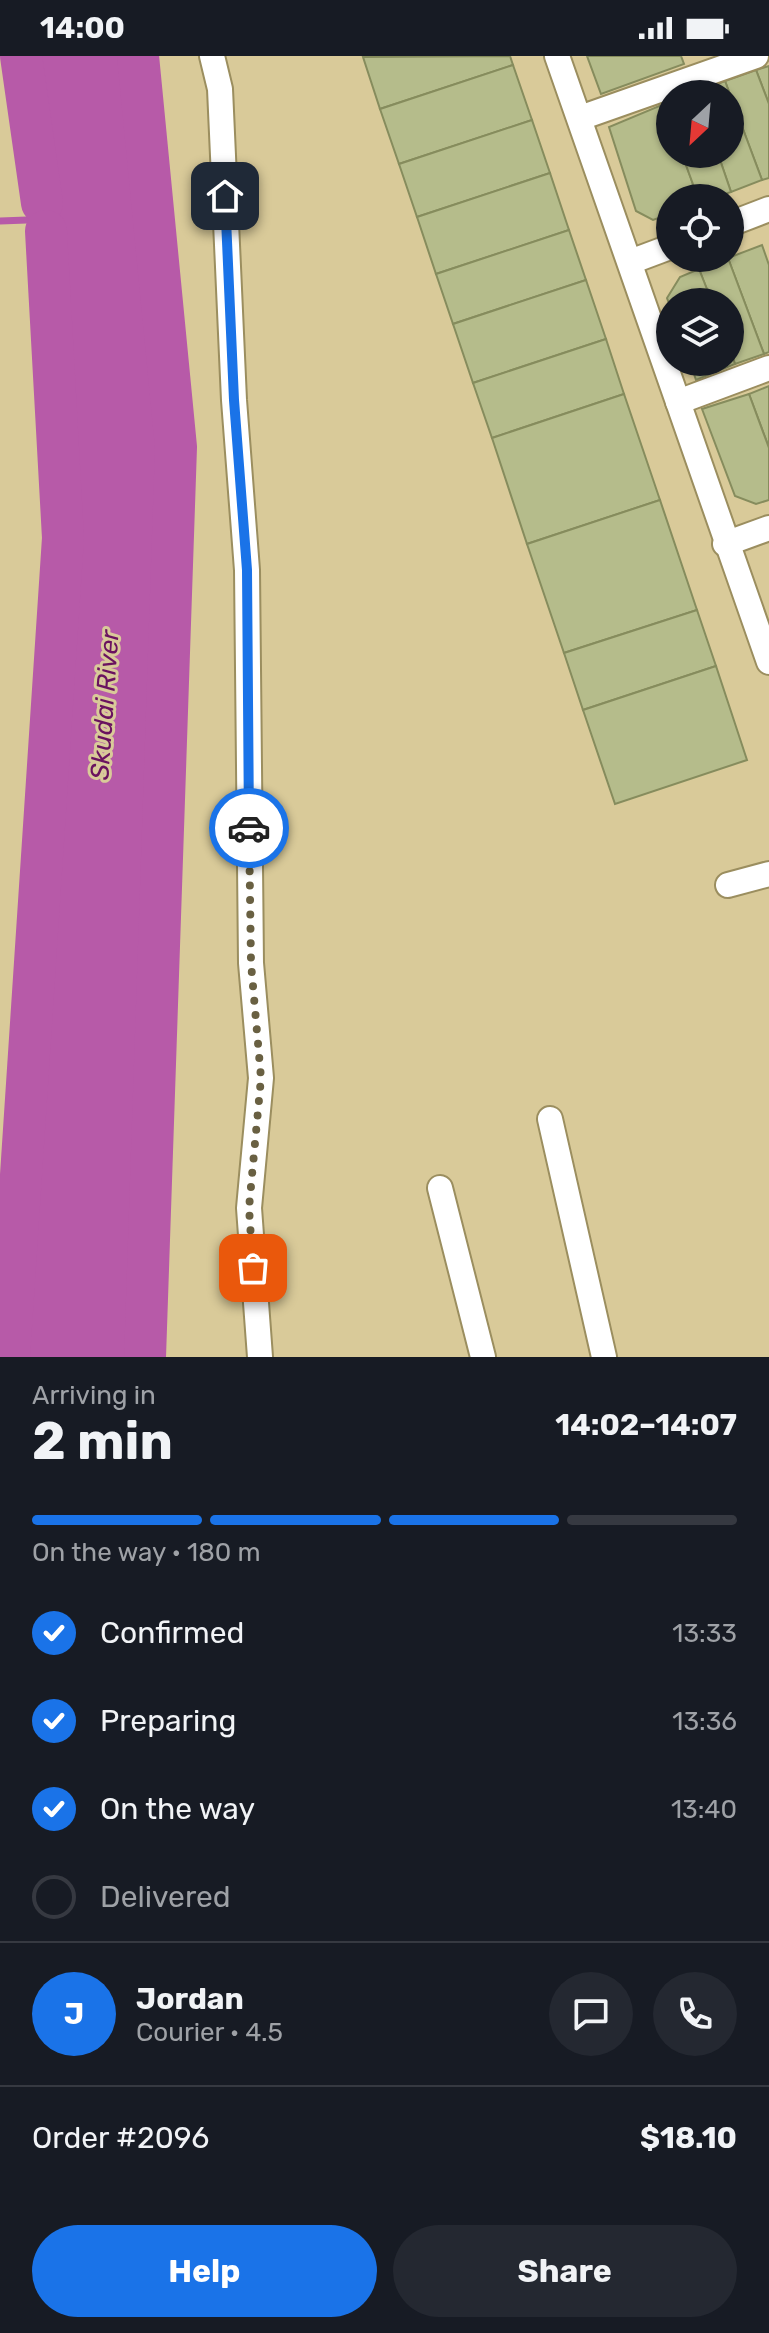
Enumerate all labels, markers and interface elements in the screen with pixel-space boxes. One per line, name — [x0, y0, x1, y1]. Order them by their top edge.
text: 14:00 — [40, 10, 125, 46]
north arrow — [656, 80, 744, 168]
map controls — [656, 80, 744, 376]
pin — [191, 162, 259, 230]
icon: home — [203, 174, 247, 218]
button: locate — [656, 184, 744, 272]
button: layers — [656, 288, 744, 376]
water label: Skudai River — [84, 628, 126, 781]
courier — [209, 788, 289, 868]
icon: car — [227, 806, 271, 850]
pin — [219, 1234, 287, 1302]
icon: bag — [231, 1246, 275, 1290]
text: Arriving in — [32, 1380, 156, 1411]
text: 14:02–14:07 — [555, 1407, 737, 1443]
text: 2 min — [32, 1410, 173, 1472]
text: On the way · 180 m — [32, 1537, 261, 1568]
icon: check — [32, 1611, 76, 1655]
text: Confirmed — [100, 1615, 244, 1651]
text: 13:33 — [672, 1618, 737, 1649]
icon: check — [32, 1699, 76, 1743]
text: Preparing — [100, 1703, 236, 1739]
text: 13:36 — [672, 1706, 737, 1737]
icon: check — [32, 1787, 76, 1831]
text: On the way — [100, 1791, 255, 1827]
text: 13:40 — [671, 1794, 737, 1825]
text: Delivered — [100, 1879, 231, 1915]
button: chat — [549, 1972, 633, 2056]
button: phone — [653, 1972, 737, 2056]
text: Jordan — [136, 1981, 244, 2017]
text: J — [64, 1996, 84, 2032]
text: Courier · 4.5 — [136, 2017, 283, 2048]
text: Order #2096 — [32, 2120, 209, 2156]
text: $18.10 — [640, 2120, 737, 2156]
button: Help — [32, 2225, 377, 2317]
button: Share — [393, 2225, 737, 2317]

